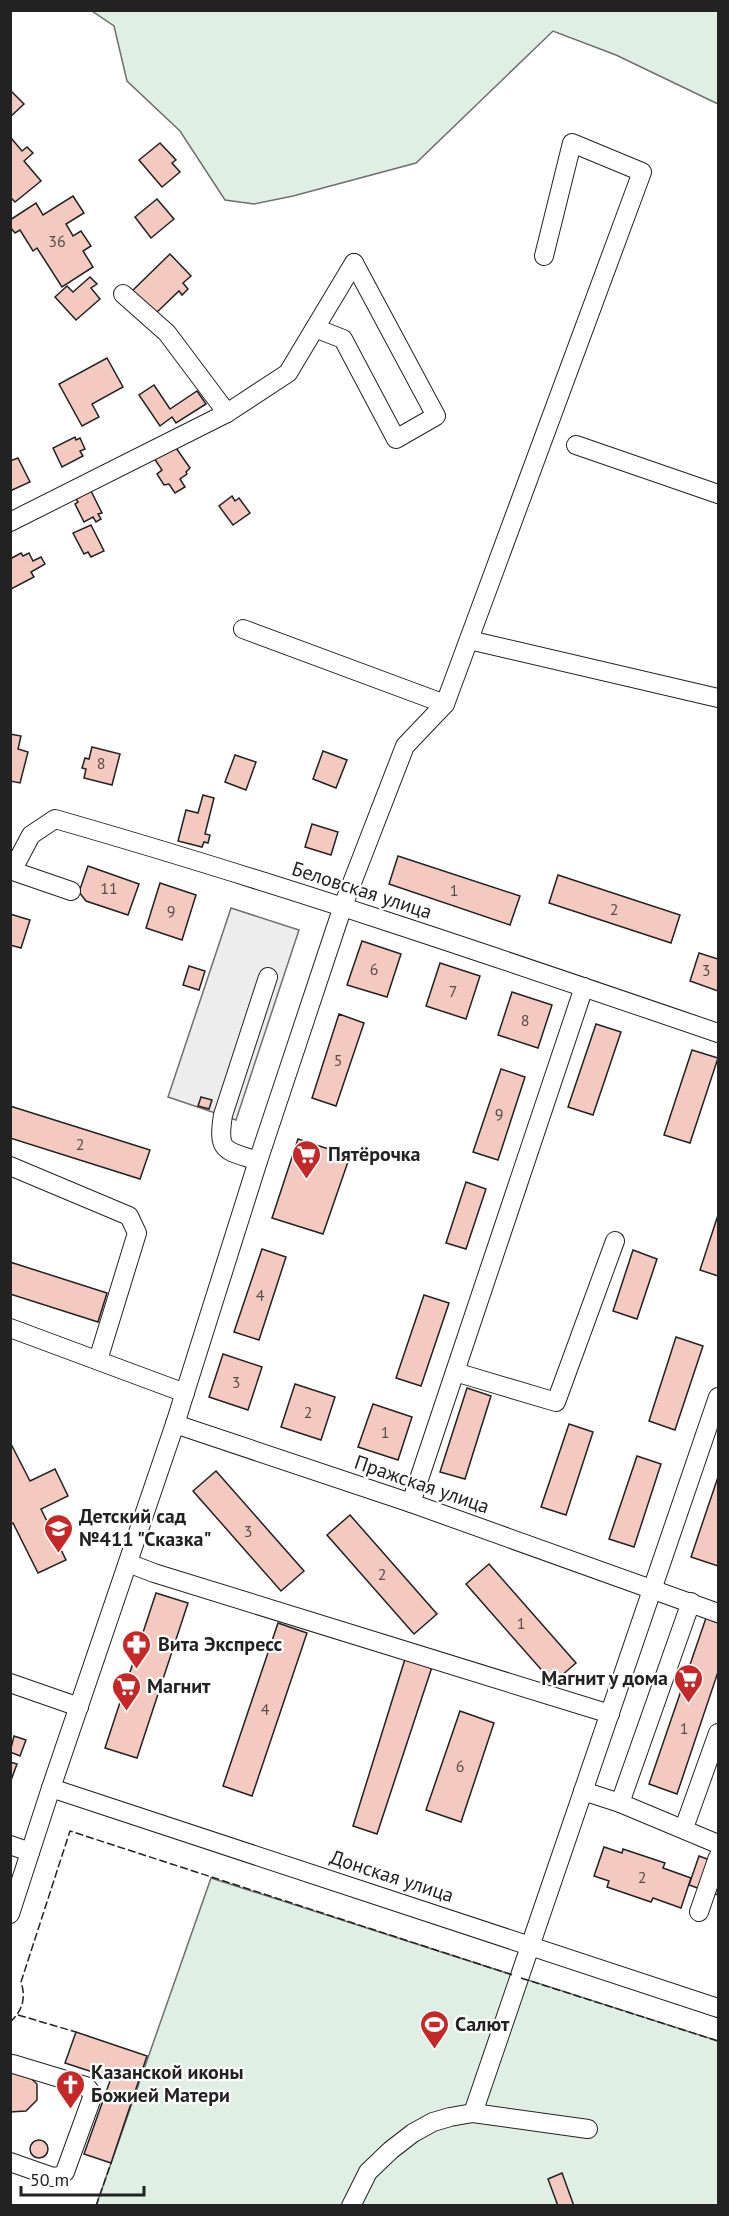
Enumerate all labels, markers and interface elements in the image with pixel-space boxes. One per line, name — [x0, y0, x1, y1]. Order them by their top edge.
house number: 36 — [48, 231, 66, 251]
house number: 8 — [97, 753, 105, 773]
street label: Беловская улица — [289, 855, 435, 925]
house number: 11 — [100, 878, 118, 898]
house number: 1 — [450, 880, 458, 900]
house number: 2 — [610, 899, 618, 919]
house number: 9 — [167, 901, 175, 921]
house number: 6 — [370, 959, 378, 979]
house number: 3 — [702, 960, 710, 980]
house number: 7 — [449, 981, 457, 1001]
house number: 8 — [521, 1010, 529, 1030]
house number: 5 — [334, 1050, 342, 1070]
house number: 9 — [495, 1104, 503, 1124]
house number: 2 — [76, 1134, 84, 1154]
supermarket icon: Пятёрочка — [291, 1138, 323, 1180]
place label: Пятёрочка — [328, 1141, 421, 1167]
house number: 4 — [256, 1285, 265, 1305]
house number: 3 — [232, 1372, 240, 1392]
house number: 2 — [304, 1402, 312, 1422]
house number: 1 — [381, 1422, 389, 1442]
street label: Пражская улица — [351, 1449, 493, 1519]
place label: Детский сад №411 "Сказка" — [79, 1503, 211, 1552]
school or university icon: Детский сад №411 "Сказка" — [42, 1512, 74, 1554]
house number: 3 — [244, 1521, 252, 1541]
house number: 2 — [378, 1564, 386, 1584]
house number: 1 — [517, 1613, 525, 1633]
pharmacy icon: Вита Экспресс — [121, 1628, 153, 1670]
place label: Вита Экспресс — [158, 1631, 283, 1657]
supermarket icon: Магнит у дома — [673, 1662, 705, 1704]
place label: Магнит у дома — [541, 1665, 668, 1691]
supermarket icon: Магнит — [110, 1670, 142, 1712]
place label: Магнит — [147, 1673, 211, 1699]
house number: 4 — [261, 1699, 270, 1719]
house number: 1 — [680, 1718, 688, 1738]
house number: 6 — [456, 1756, 464, 1776]
street label: Донская улица — [327, 1844, 457, 1908]
house number: 2 — [638, 1867, 646, 1887]
sports icon: Салют — [418, 2008, 450, 2050]
place label: Салют — [455, 2011, 510, 2037]
place label: Казанской иконы Божией Матери — [91, 2059, 243, 2108]
church icon: Казанской иконы Божией Матери — [54, 2068, 86, 2110]
scale bar — [21, 2159, 144, 2197]
text: 50 m — [30, 2168, 69, 2191]

